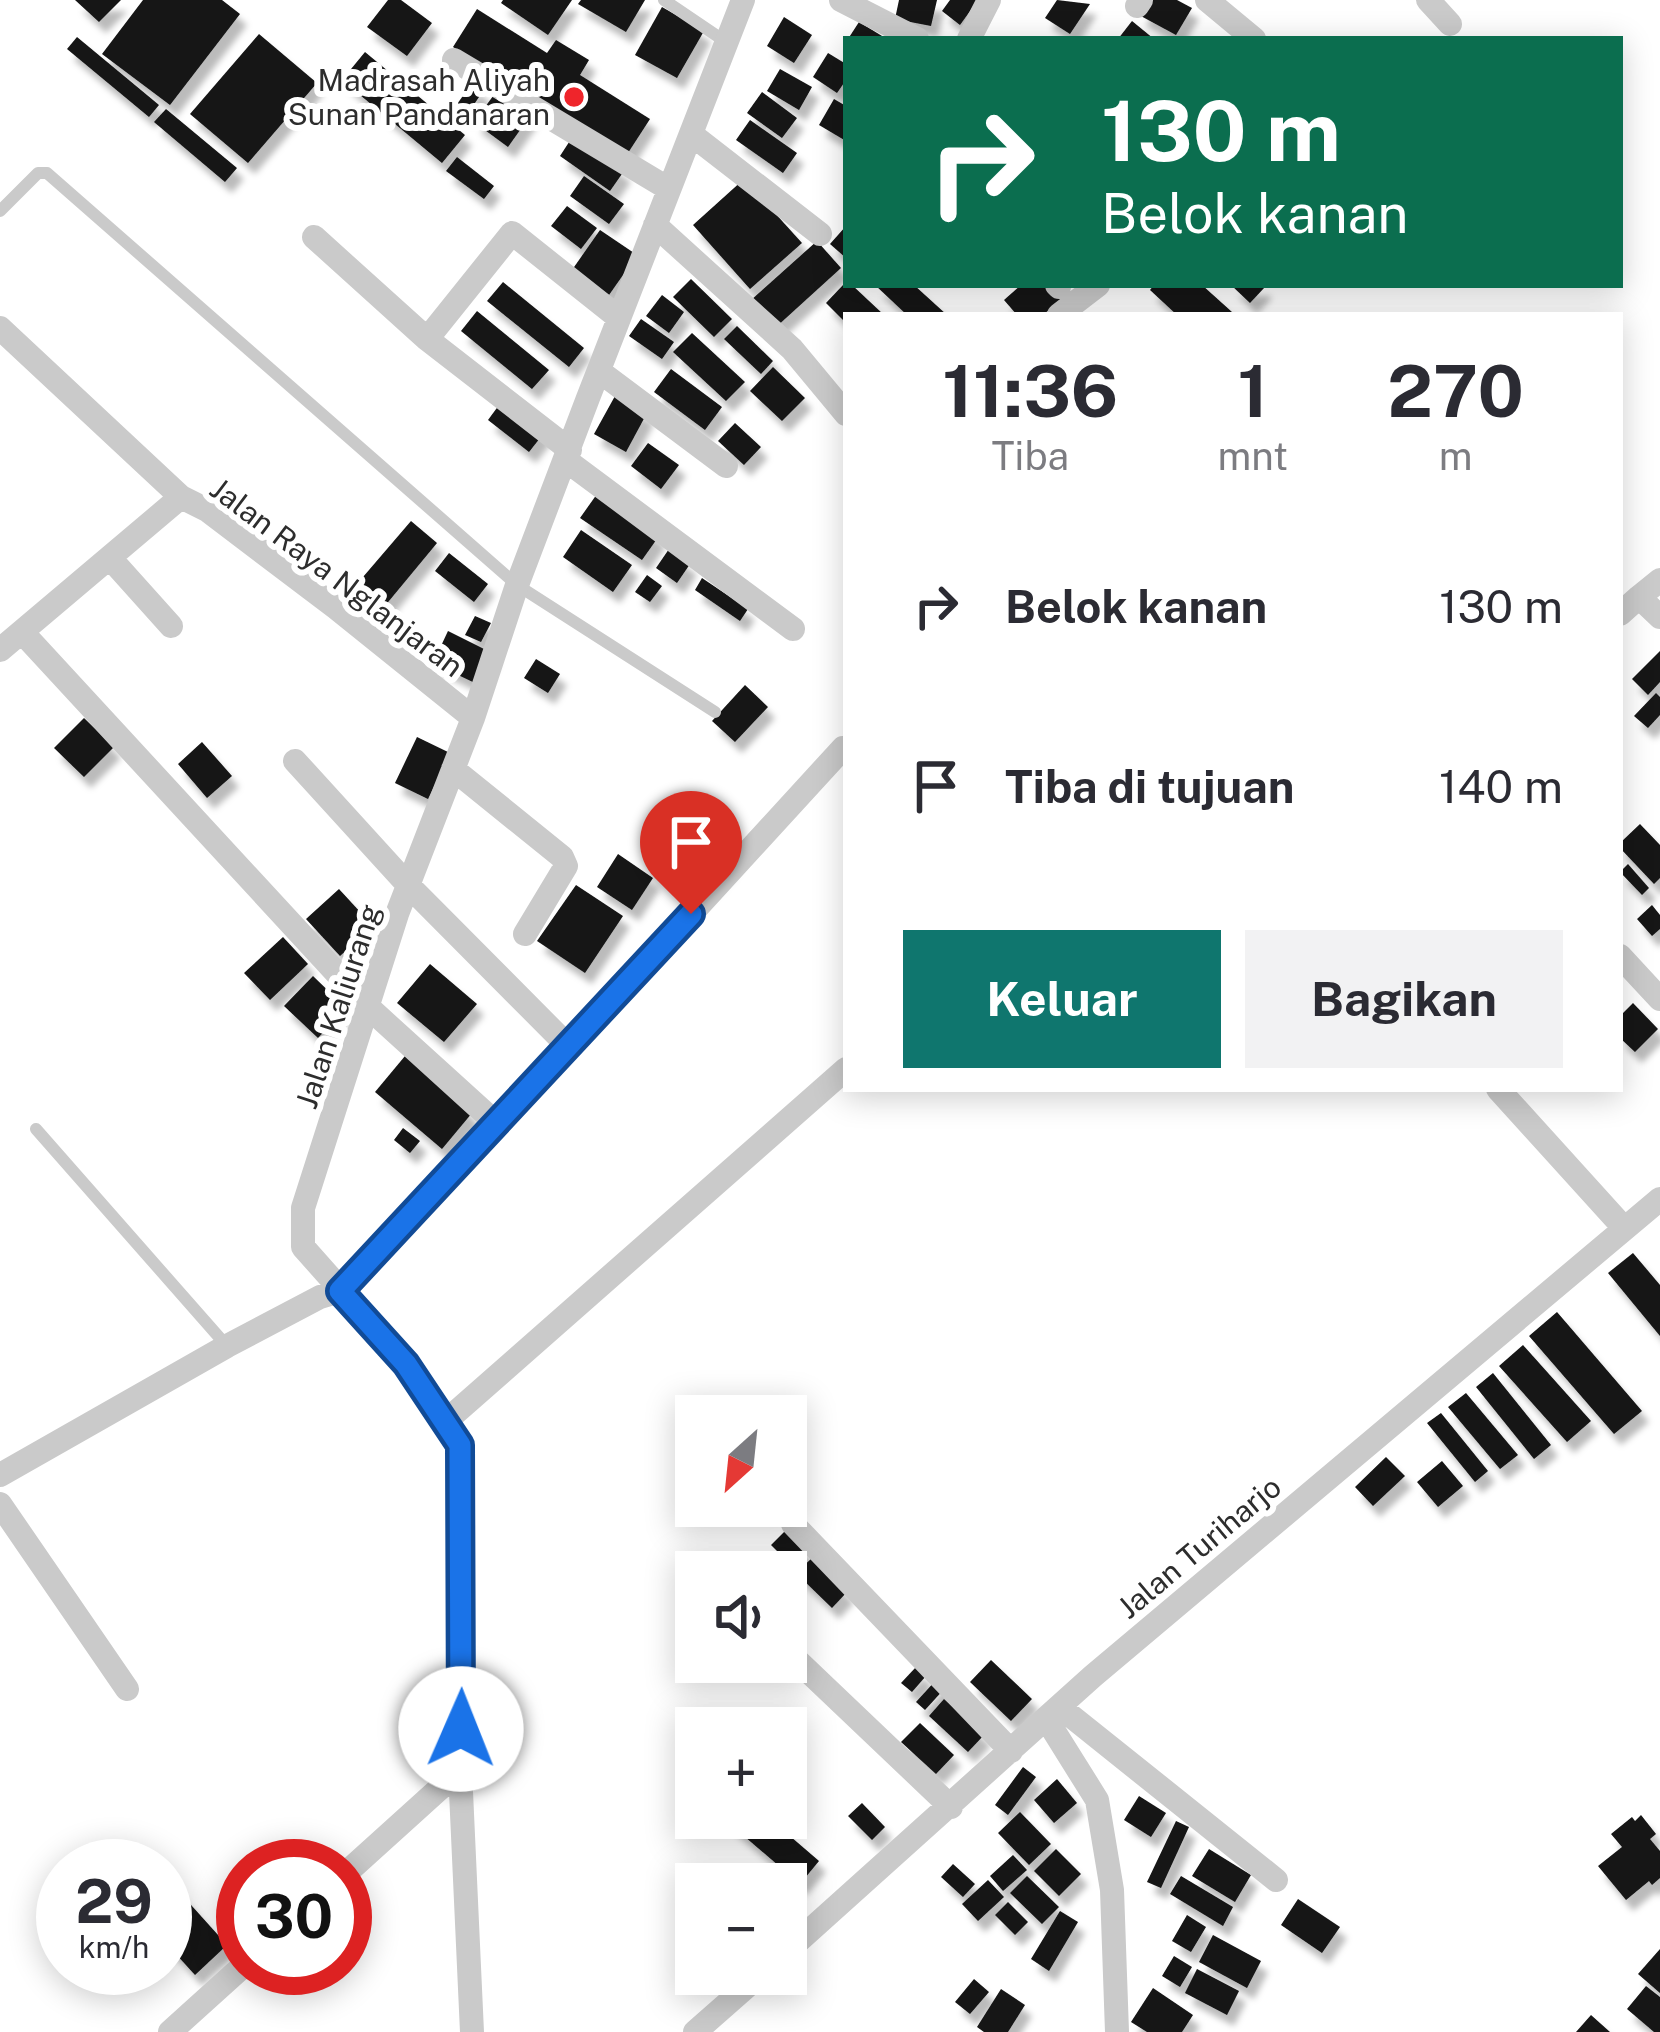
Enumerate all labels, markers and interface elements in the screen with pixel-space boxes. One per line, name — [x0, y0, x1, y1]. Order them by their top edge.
place label: Madrasah Aliyah Sunan Pandanaran — [288, 62, 550, 132]
text: 130 m — [1101, 81, 1341, 180]
marker: Madrasah Aliyah Sunan Pandanaran — [561, 84, 587, 110]
icon: right — [903, 84, 1059, 240]
text: Belok kanan — [1101, 182, 1409, 245]
text: 11:36 — [942, 349, 1118, 433]
text: 1 — [1237, 349, 1268, 433]
text: 270 — [1387, 349, 1524, 433]
text: Tiba — [991, 433, 1069, 479]
text: mnt — [1218, 433, 1288, 479]
text: m — [1439, 433, 1472, 479]
street label: Jalan Raya Nglanjaran — [203, 470, 471, 684]
icon: right — [903, 573, 969, 639]
text: Belok kanan — [1005, 580, 1267, 633]
text: 130 m — [1439, 580, 1563, 633]
icon: arrive — [903, 753, 969, 819]
text: Tiba di tujuan — [1005, 760, 1294, 813]
text: 140 m — [1439, 760, 1563, 813]
pin — [640, 791, 742, 914]
icon: arrive — [658, 809, 724, 875]
street label: Jalan Kaliurang — [288, 899, 388, 1113]
button: Keluar — [903, 930, 1221, 1068]
button: Bagikan — [1245, 930, 1563, 1068]
north arrow — [675, 1395, 807, 1527]
map controls — [675, 1395, 807, 1995]
street label: Jalan Turiharjo — [1110, 1468, 1288, 1626]
button: sound — [675, 1551, 807, 1683]
position arrow — [398, 1666, 524, 1792]
button: + — [675, 1707, 807, 1839]
speed limit sign: 30 — [216, 1839, 372, 1995]
button: − — [675, 1863, 807, 1995]
text: 29 — [75, 1866, 153, 1937]
text: km/h — [79, 1929, 149, 1965]

